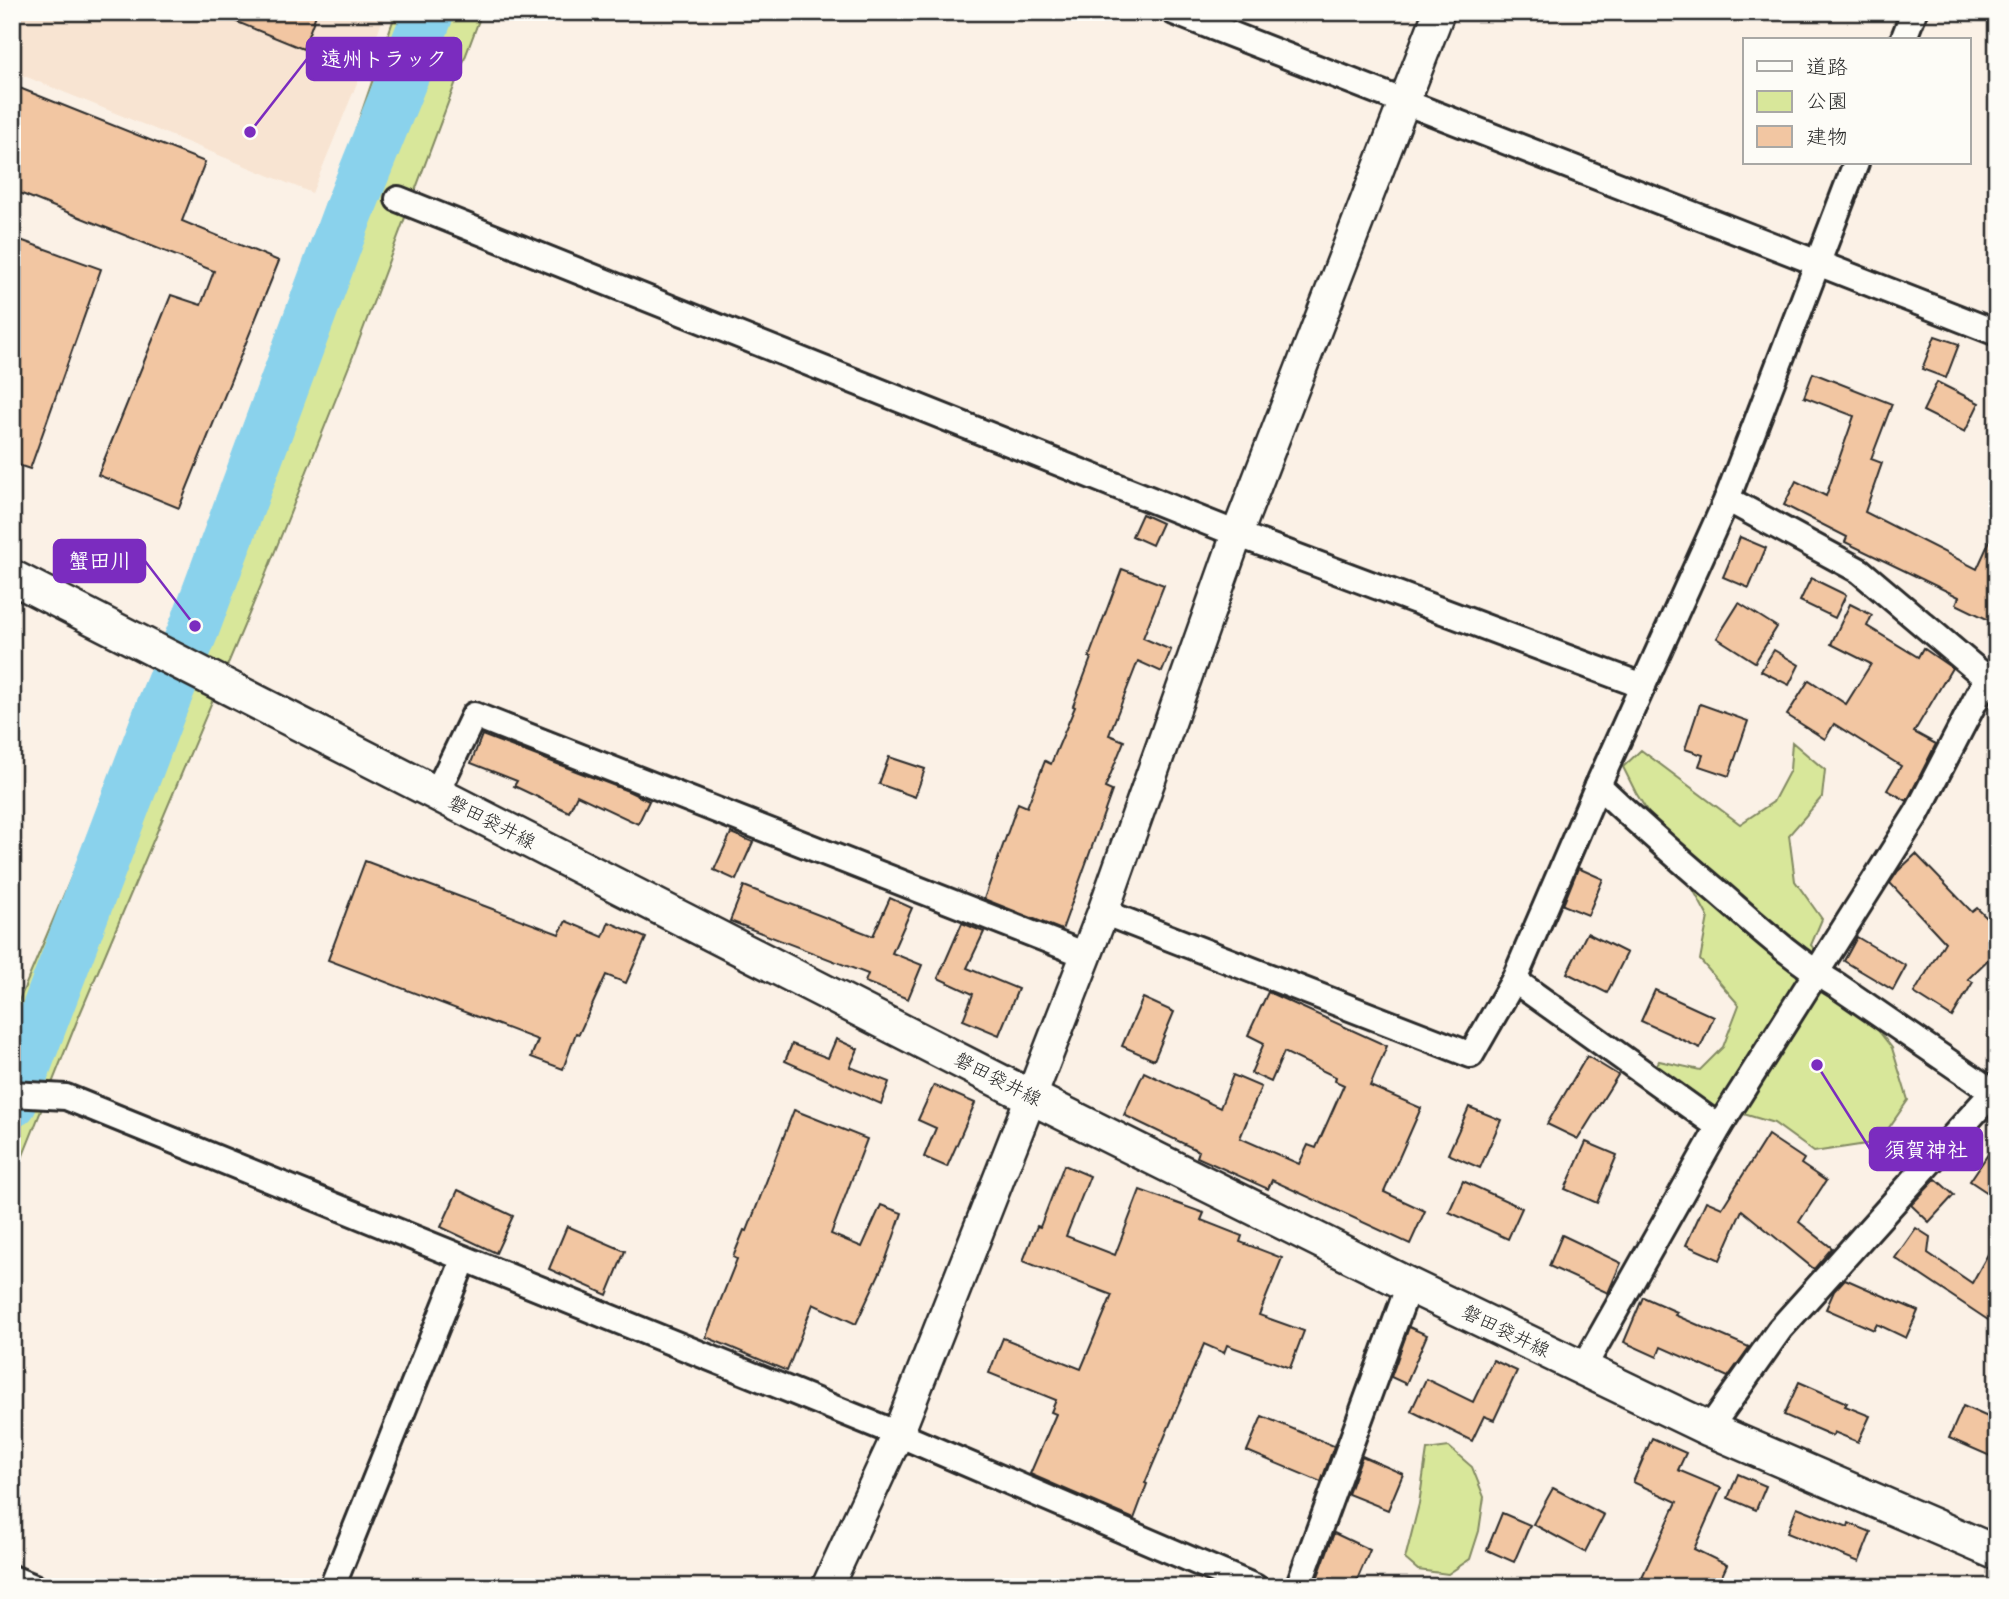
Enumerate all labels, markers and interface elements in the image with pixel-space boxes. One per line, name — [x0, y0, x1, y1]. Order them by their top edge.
callout: 遠州トラック — [307, 38, 461, 80]
legend — [1743, 38, 1970, 164]
text: 遠州トラック — [321, 45, 447, 73]
text: 道路 — [1806, 53, 1848, 81]
text: 公園 — [1806, 87, 1848, 115]
text: 建物 — [1806, 123, 1848, 151]
callout: 蟹田川 — [54, 540, 145, 582]
text: 蟹田川 — [69, 547, 132, 575]
street label: 磐田袋井線 — [444, 789, 540, 855]
street label: 磐田袋井線 — [950, 1046, 1046, 1112]
callout: 須賀神社 — [1870, 1128, 1982, 1170]
text: 須賀神社 — [1884, 1136, 1968, 1164]
street label: 磐田袋井線 — [1458, 1299, 1554, 1363]

